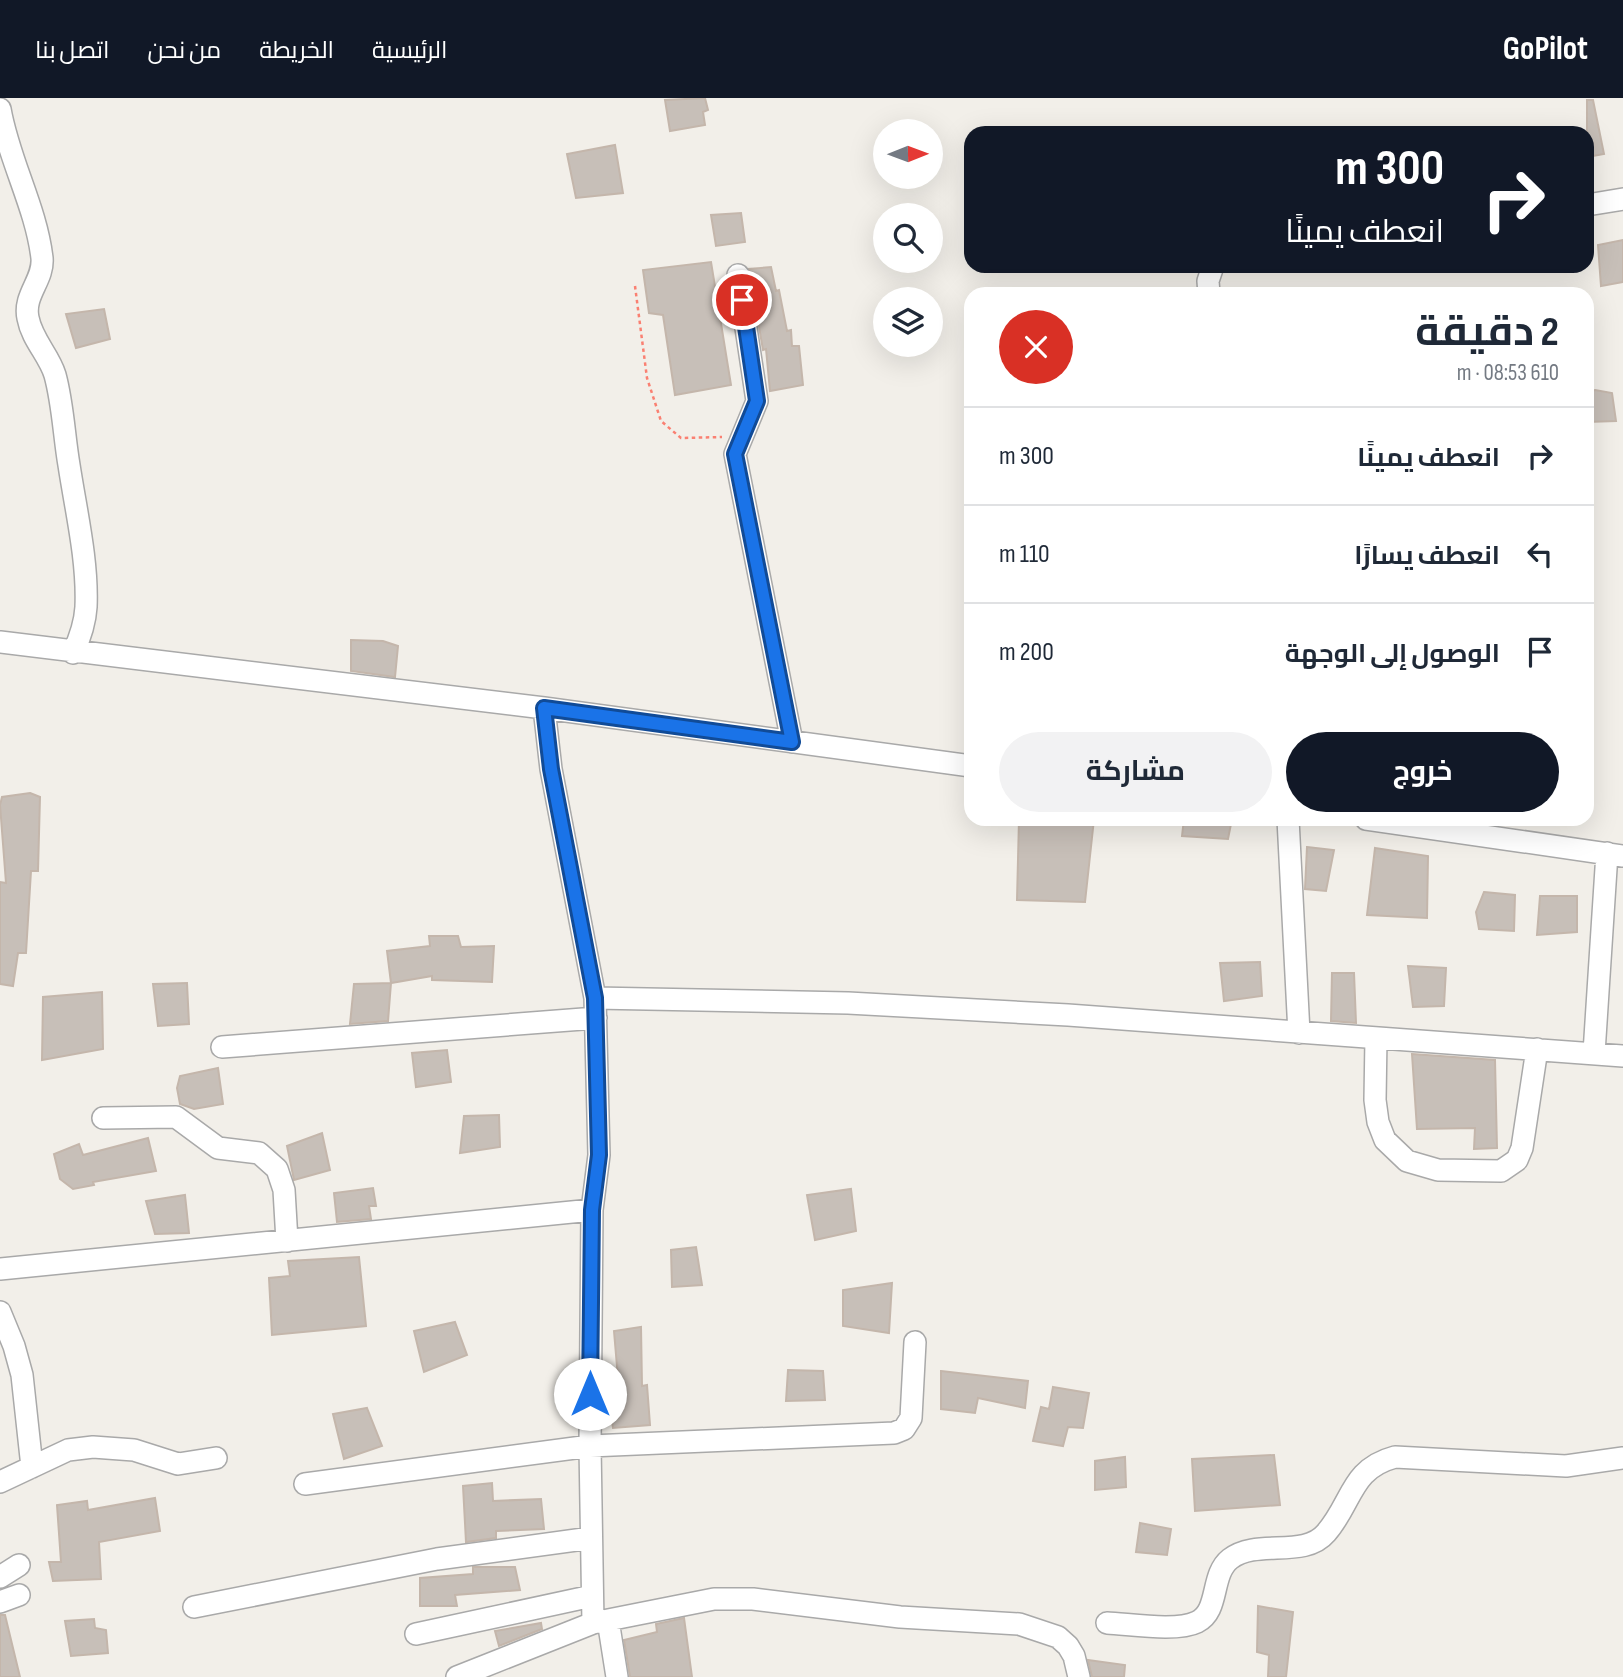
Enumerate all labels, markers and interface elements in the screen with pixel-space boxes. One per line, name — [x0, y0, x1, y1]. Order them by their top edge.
text: GoPilot — [1503, 29, 1588, 69]
text: اتصل بنا — [35, 36, 109, 65]
text: من نحن — [147, 36, 221, 65]
text: الخريطة — [259, 36, 334, 65]
text: الرئيسية — [372, 36, 447, 65]
north arrow — [873, 119, 943, 189]
map controls — [873, 119, 943, 357]
text: 300 m — [1335, 140, 1444, 199]
icon: right — [1468, 154, 1559, 245]
button: search — [873, 203, 943, 273]
text: انعطف يمينًا — [1285, 213, 1444, 252]
pin — [712, 270, 772, 330]
icon: arrive — [723, 281, 761, 319]
button: layers — [873, 287, 943, 357]
text: 2 دقيقة — [1415, 307, 1559, 358]
button: close — [999, 310, 1073, 384]
text: 610 m · 08:53 — [1457, 359, 1559, 387]
icon: right — [1521, 437, 1559, 475]
text: 300 m — [999, 441, 1054, 472]
text: انعطف يمينًا — [1357, 443, 1500, 474]
icon: left — [1521, 535, 1559, 573]
text: 110 m — [999, 539, 1050, 570]
text: انعطف يسارًا — [1354, 541, 1500, 572]
icon: arrive — [1521, 633, 1559, 671]
text: 200 m — [999, 637, 1054, 668]
text: الوصول إلى الوجهة — [1285, 639, 1500, 670]
button: مشاركة — [999, 732, 1272, 812]
button: خروج — [1286, 732, 1559, 812]
position arrow — [553, 1357, 627, 1431]

